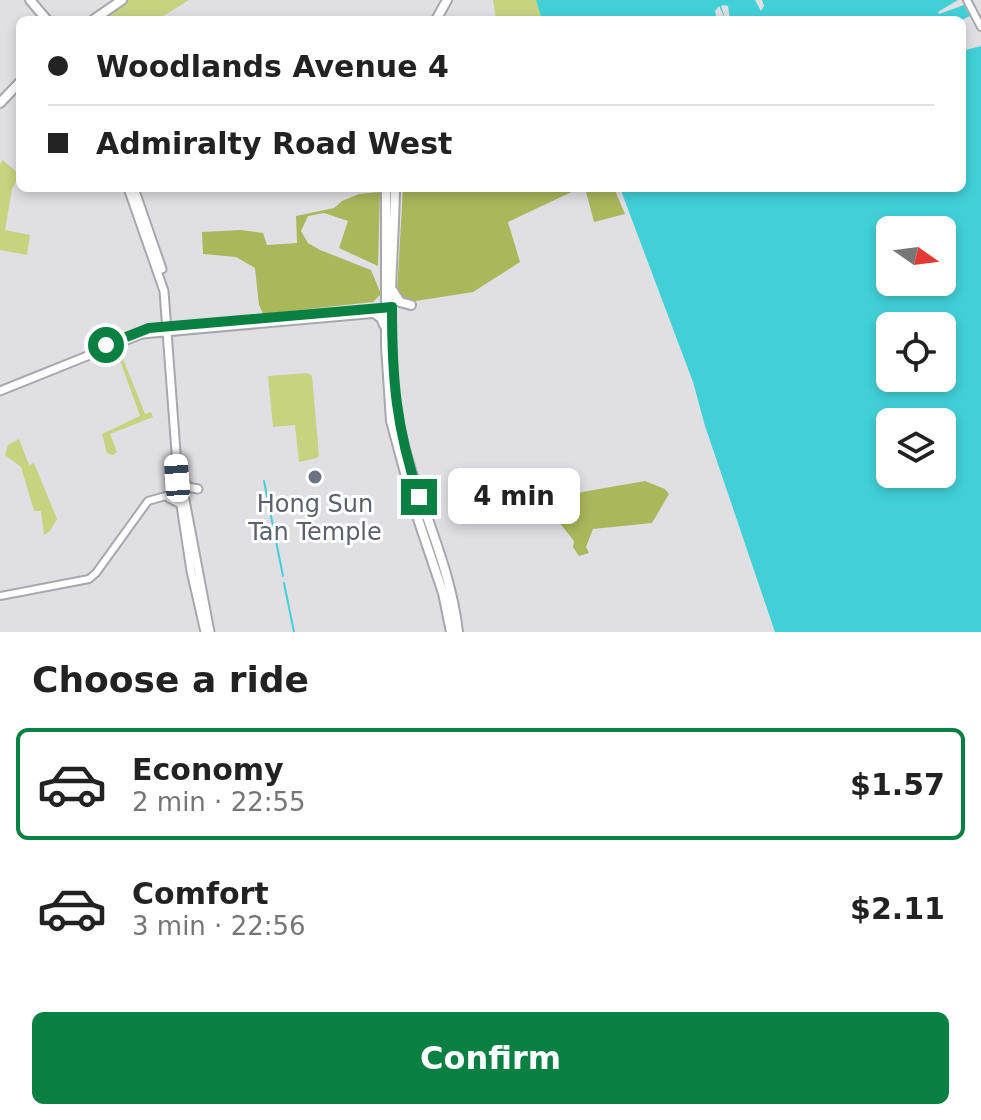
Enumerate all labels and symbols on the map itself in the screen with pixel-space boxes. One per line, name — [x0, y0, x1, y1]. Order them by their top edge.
north arrow — [876, 216, 956, 296]
route start — [88, 327, 124, 363]
car — [163, 453, 191, 503]
marker: Hong Sun Tan Temple — [306, 468, 324, 486]
callout: 4 min — [447, 469, 579, 525]
route end — [401, 479, 437, 515]
place label: Hong Sun Tan Temple — [247, 490, 382, 546]

